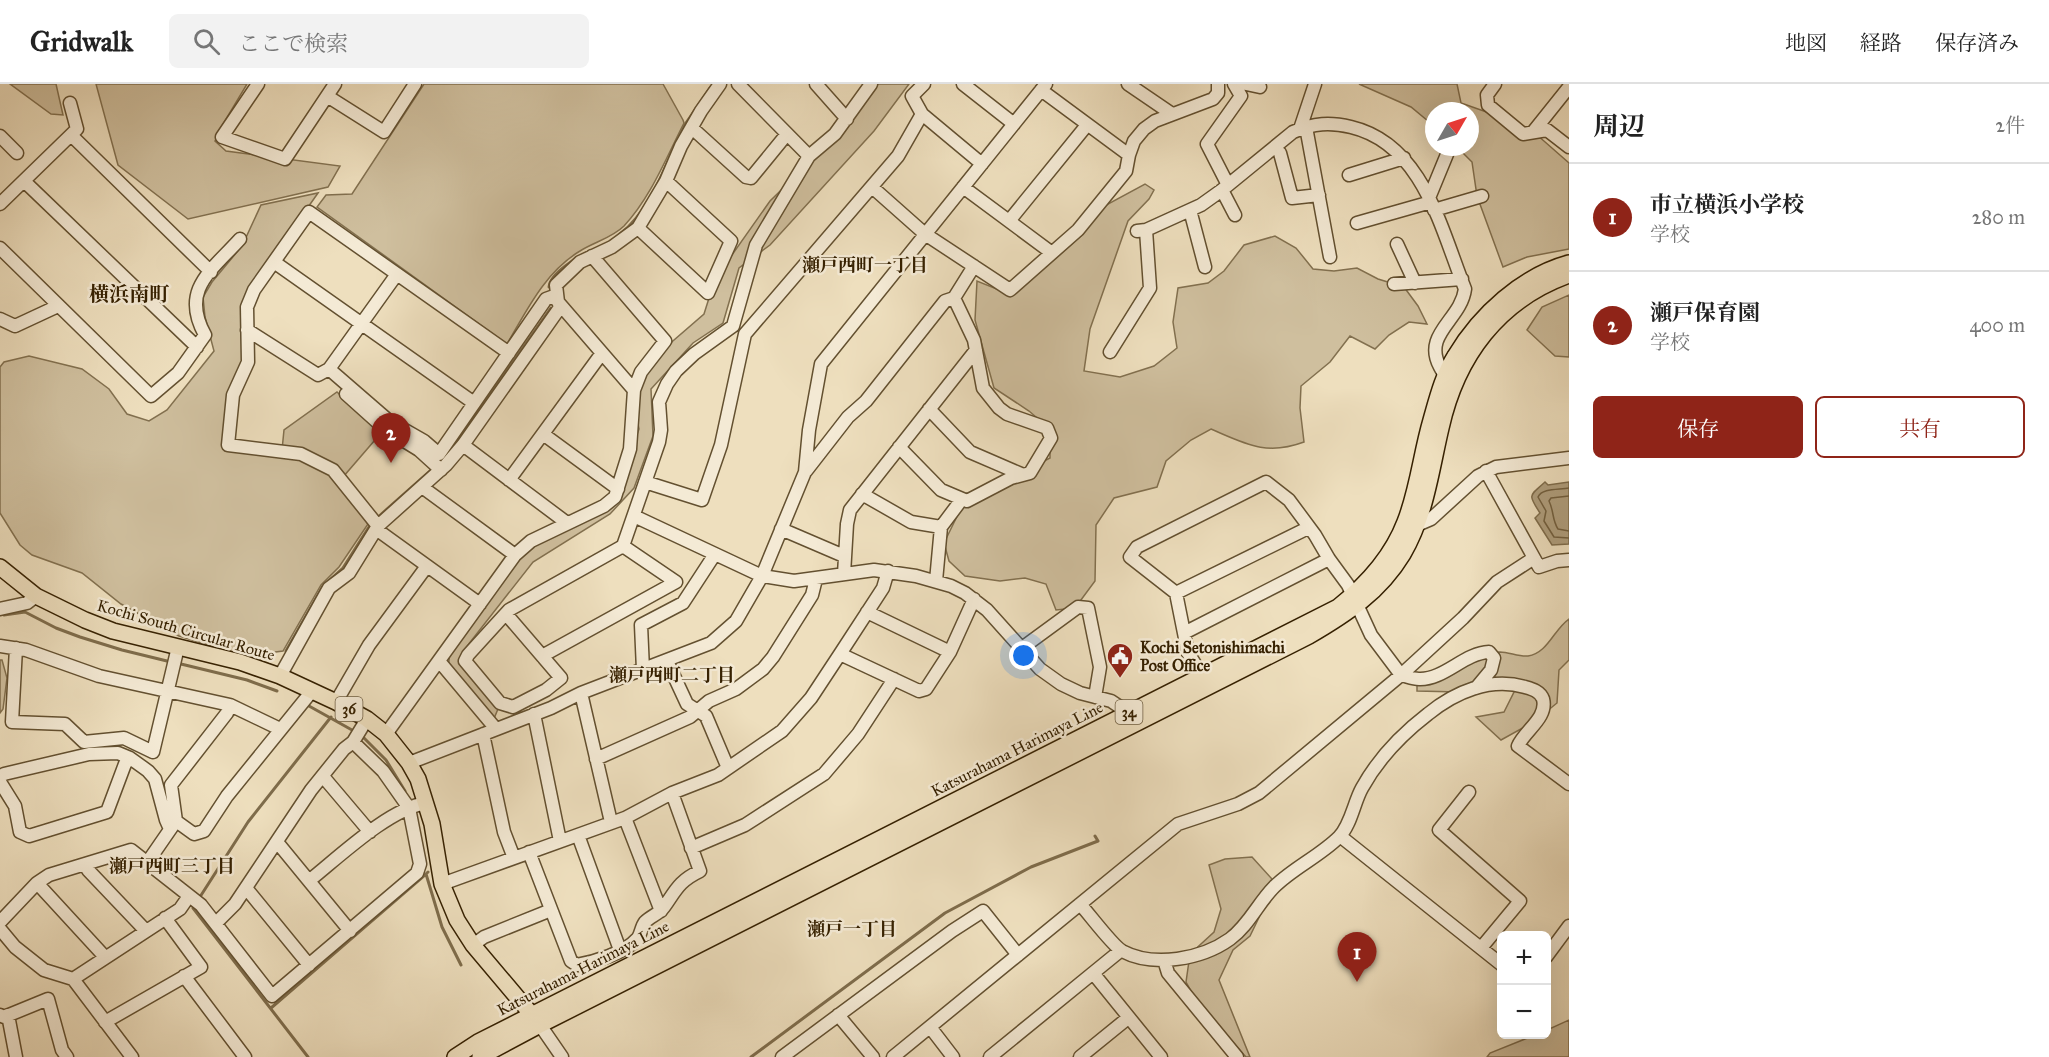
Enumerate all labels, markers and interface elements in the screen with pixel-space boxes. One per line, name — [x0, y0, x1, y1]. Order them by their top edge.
search box — [169, 14, 589, 68]
text: Gridwalk — [30, 24, 133, 59]
icon: search — [190, 25, 223, 58]
text: ここで検索 — [238, 30, 348, 57]
text: 地図 — [1785, 30, 1827, 56]
text: 経路 — [1860, 30, 1902, 56]
text: 保存済み — [1935, 30, 2019, 56]
north arrow — [1425, 102, 1479, 156]
text: 周辺 — [1593, 110, 1645, 142]
text: 2件 — [1995, 113, 2025, 137]
text: 市立横浜小学校 — [1650, 191, 1804, 218]
text: 1 — [1609, 205, 1616, 229]
text: 280 m — [1972, 205, 2025, 229]
text: 学校 — [1650, 222, 1690, 246]
district label: 瀬戸西町一丁目 — [802, 254, 928, 276]
district label: 横浜南町 — [89, 282, 170, 306]
text: 瀬戸保育園 — [1650, 299, 1760, 326]
text: 2 — [1608, 313, 1617, 337]
text: 400 m — [1969, 313, 2025, 337]
text: 学校 — [1650, 330, 1690, 354]
button: 保存 — [1593, 396, 1803, 458]
button: 共有 — [1815, 396, 2025, 458]
pin: 2 — [372, 414, 410, 463]
street label: Kochi South Circular Route — [95, 596, 277, 665]
place label: Kochi Setonishimachi Post Office — [1140, 638, 1286, 675]
your location — [1009, 641, 1038, 670]
public building icon: Kochi Setonishimachi Post Office — [1105, 641, 1135, 679]
district label: 瀬戸西町二丁目 — [609, 664, 735, 686]
road number: 36 — [336, 697, 362, 721]
street label: Katsurahama Harimaya Line — [928, 697, 1106, 801]
road number: 34 — [1116, 700, 1142, 724]
district label: 瀬戸西町三丁目 — [109, 855, 235, 877]
street label: Katsurahama Harimaya Line — [494, 916, 672, 1020]
district label: 瀬戸一丁目 — [807, 918, 897, 940]
map controls — [1497, 931, 1551, 1039]
button: + — [1497, 931, 1551, 985]
pin: 1 — [1338, 932, 1376, 982]
button: − — [1497, 985, 1551, 1039]

